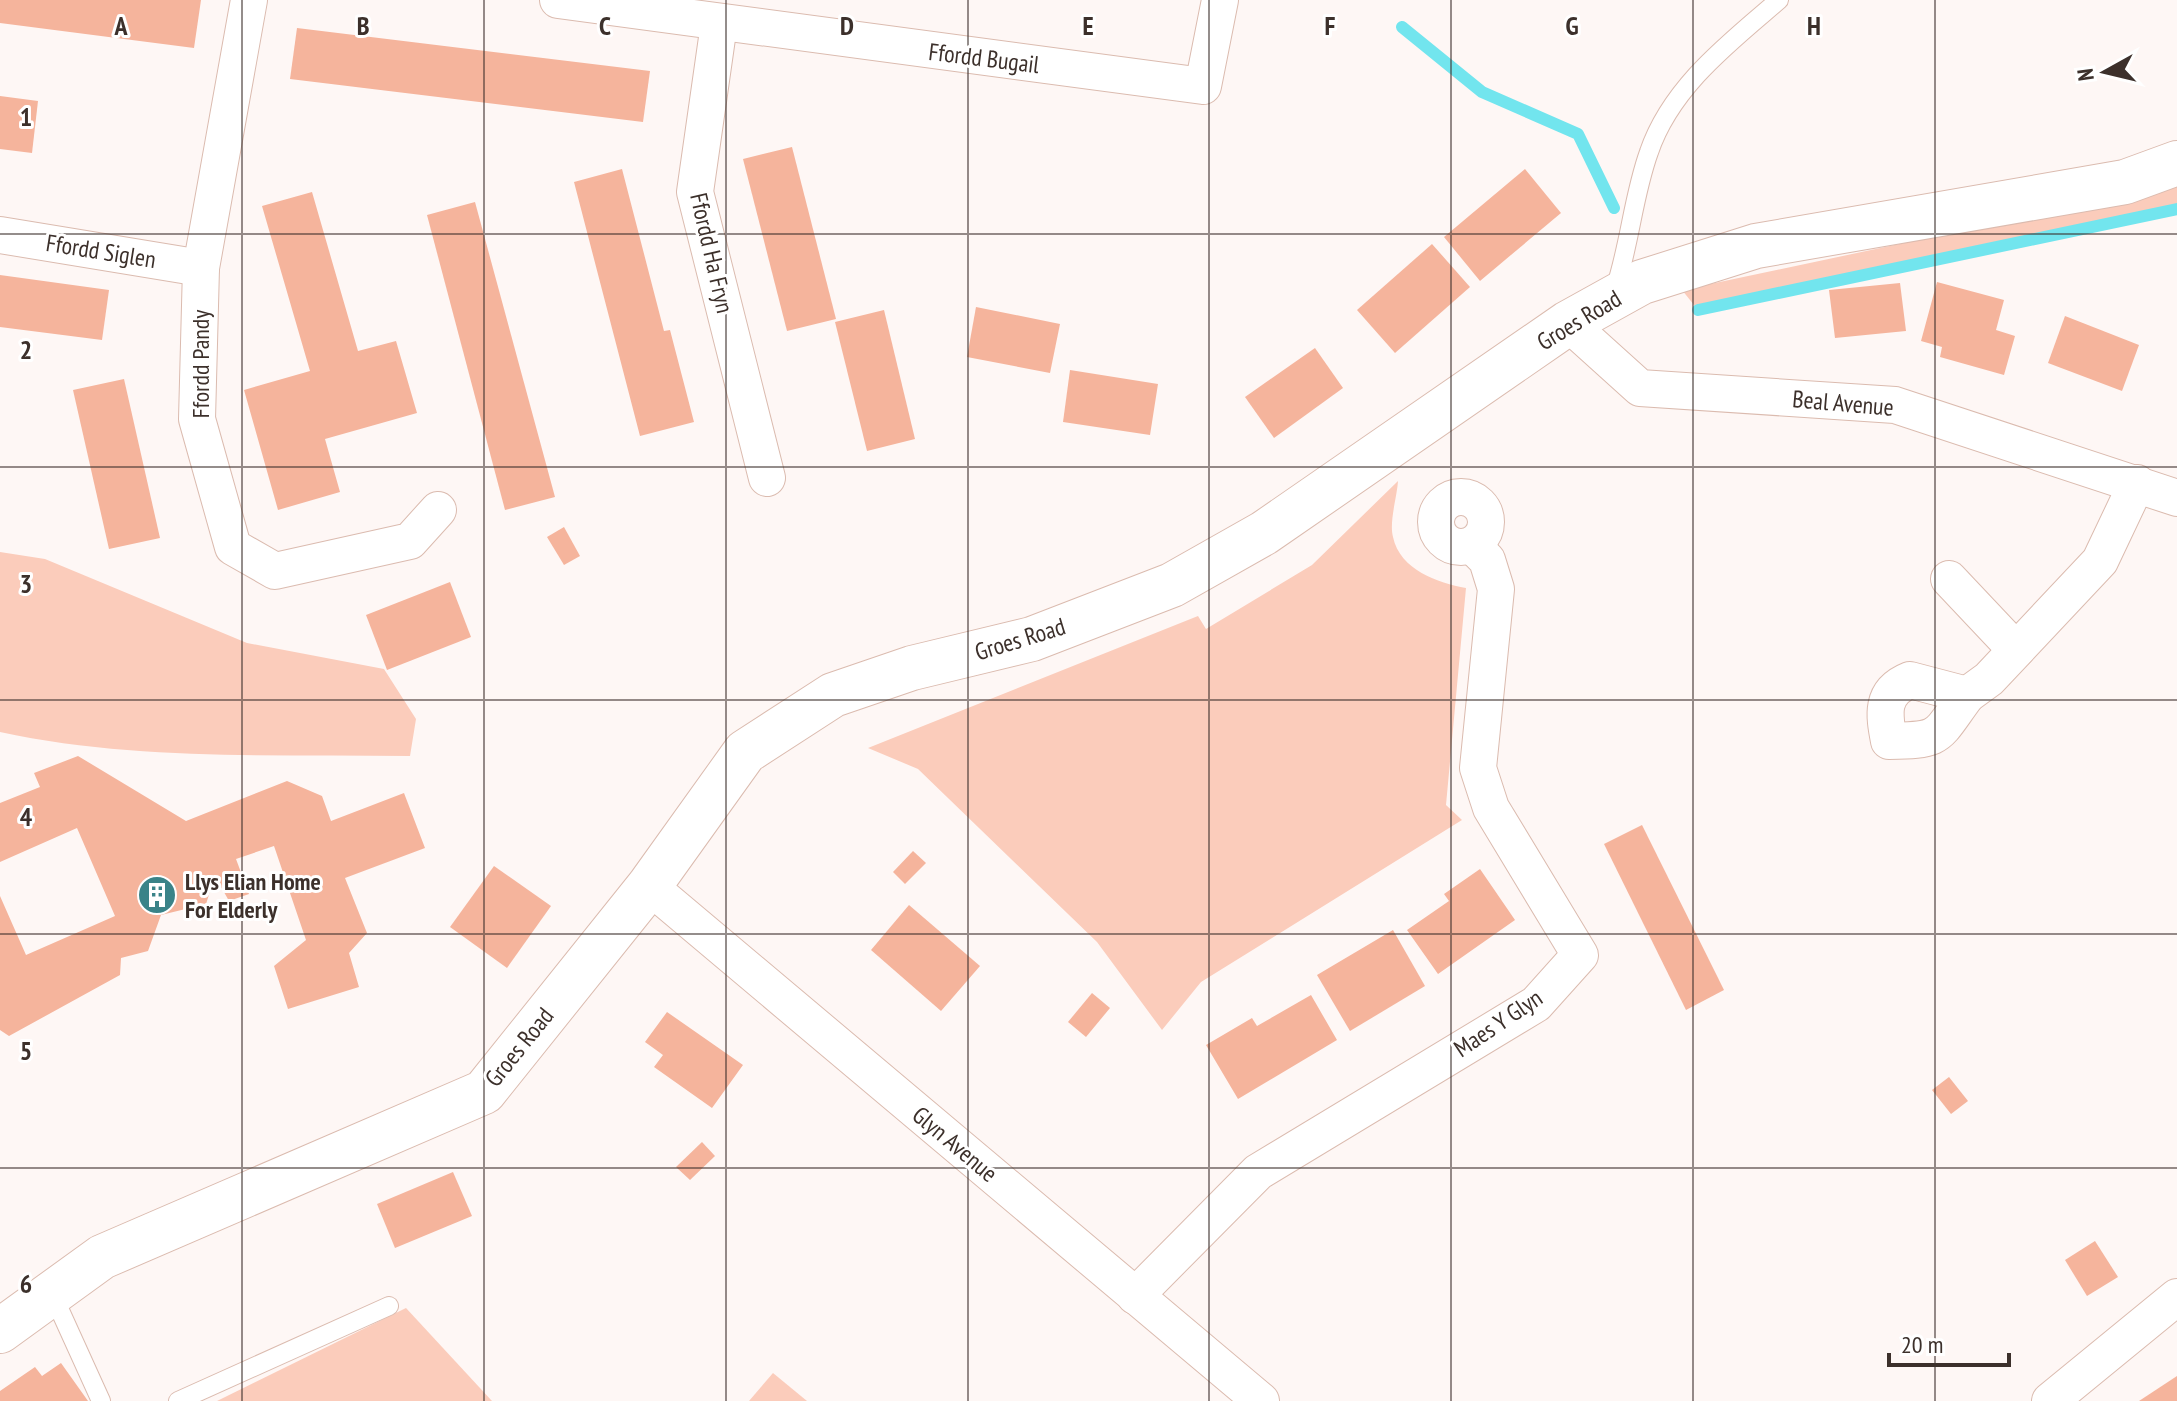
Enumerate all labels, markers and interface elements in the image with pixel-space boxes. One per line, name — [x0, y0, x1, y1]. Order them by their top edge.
text: A — [113, 9, 128, 42]
text: B — [357, 9, 370, 42]
text: C — [599, 9, 611, 42]
text: D — [840, 9, 854, 42]
text: E — [1082, 9, 1094, 42]
text: F — [1325, 9, 1336, 42]
text: G — [1565, 9, 1579, 42]
text: H — [1807, 9, 1821, 42]
north arrow — [2065, 32, 2145, 112]
street label: Ffordd Bugail — [927, 36, 1041, 80]
text: N — [2071, 67, 2100, 83]
text: 1 — [20, 100, 32, 133]
street label: Ffordd Ha Fryn — [683, 190, 741, 316]
street label: Ffordd Siglen — [44, 227, 158, 275]
street label: Groes Road — [1531, 283, 1627, 357]
street label: Ffordd Pandy — [185, 310, 216, 418]
text: 2 — [20, 333, 32, 366]
street label: Beal Avenue — [1791, 383, 1895, 423]
text: 3 — [20, 567, 32, 600]
street label: Groes Road — [971, 611, 1069, 667]
text: 4 — [20, 800, 33, 833]
place label: Llys Elian Home For Elderly — [185, 866, 321, 925]
building icon: Llys Elian Home For Elderly — [136, 874, 178, 916]
street label: Maes Y Glyn — [1448, 982, 1548, 1064]
street label: Groes Road — [478, 1001, 560, 1093]
text: 5 — [20, 1034, 32, 1067]
street label: Glyn Avenue — [906, 1099, 1004, 1189]
text: 6 — [20, 1267, 32, 1300]
scale bar — [1889, 1317, 2009, 1367]
text: 20 m — [1901, 1329, 1943, 1360]

